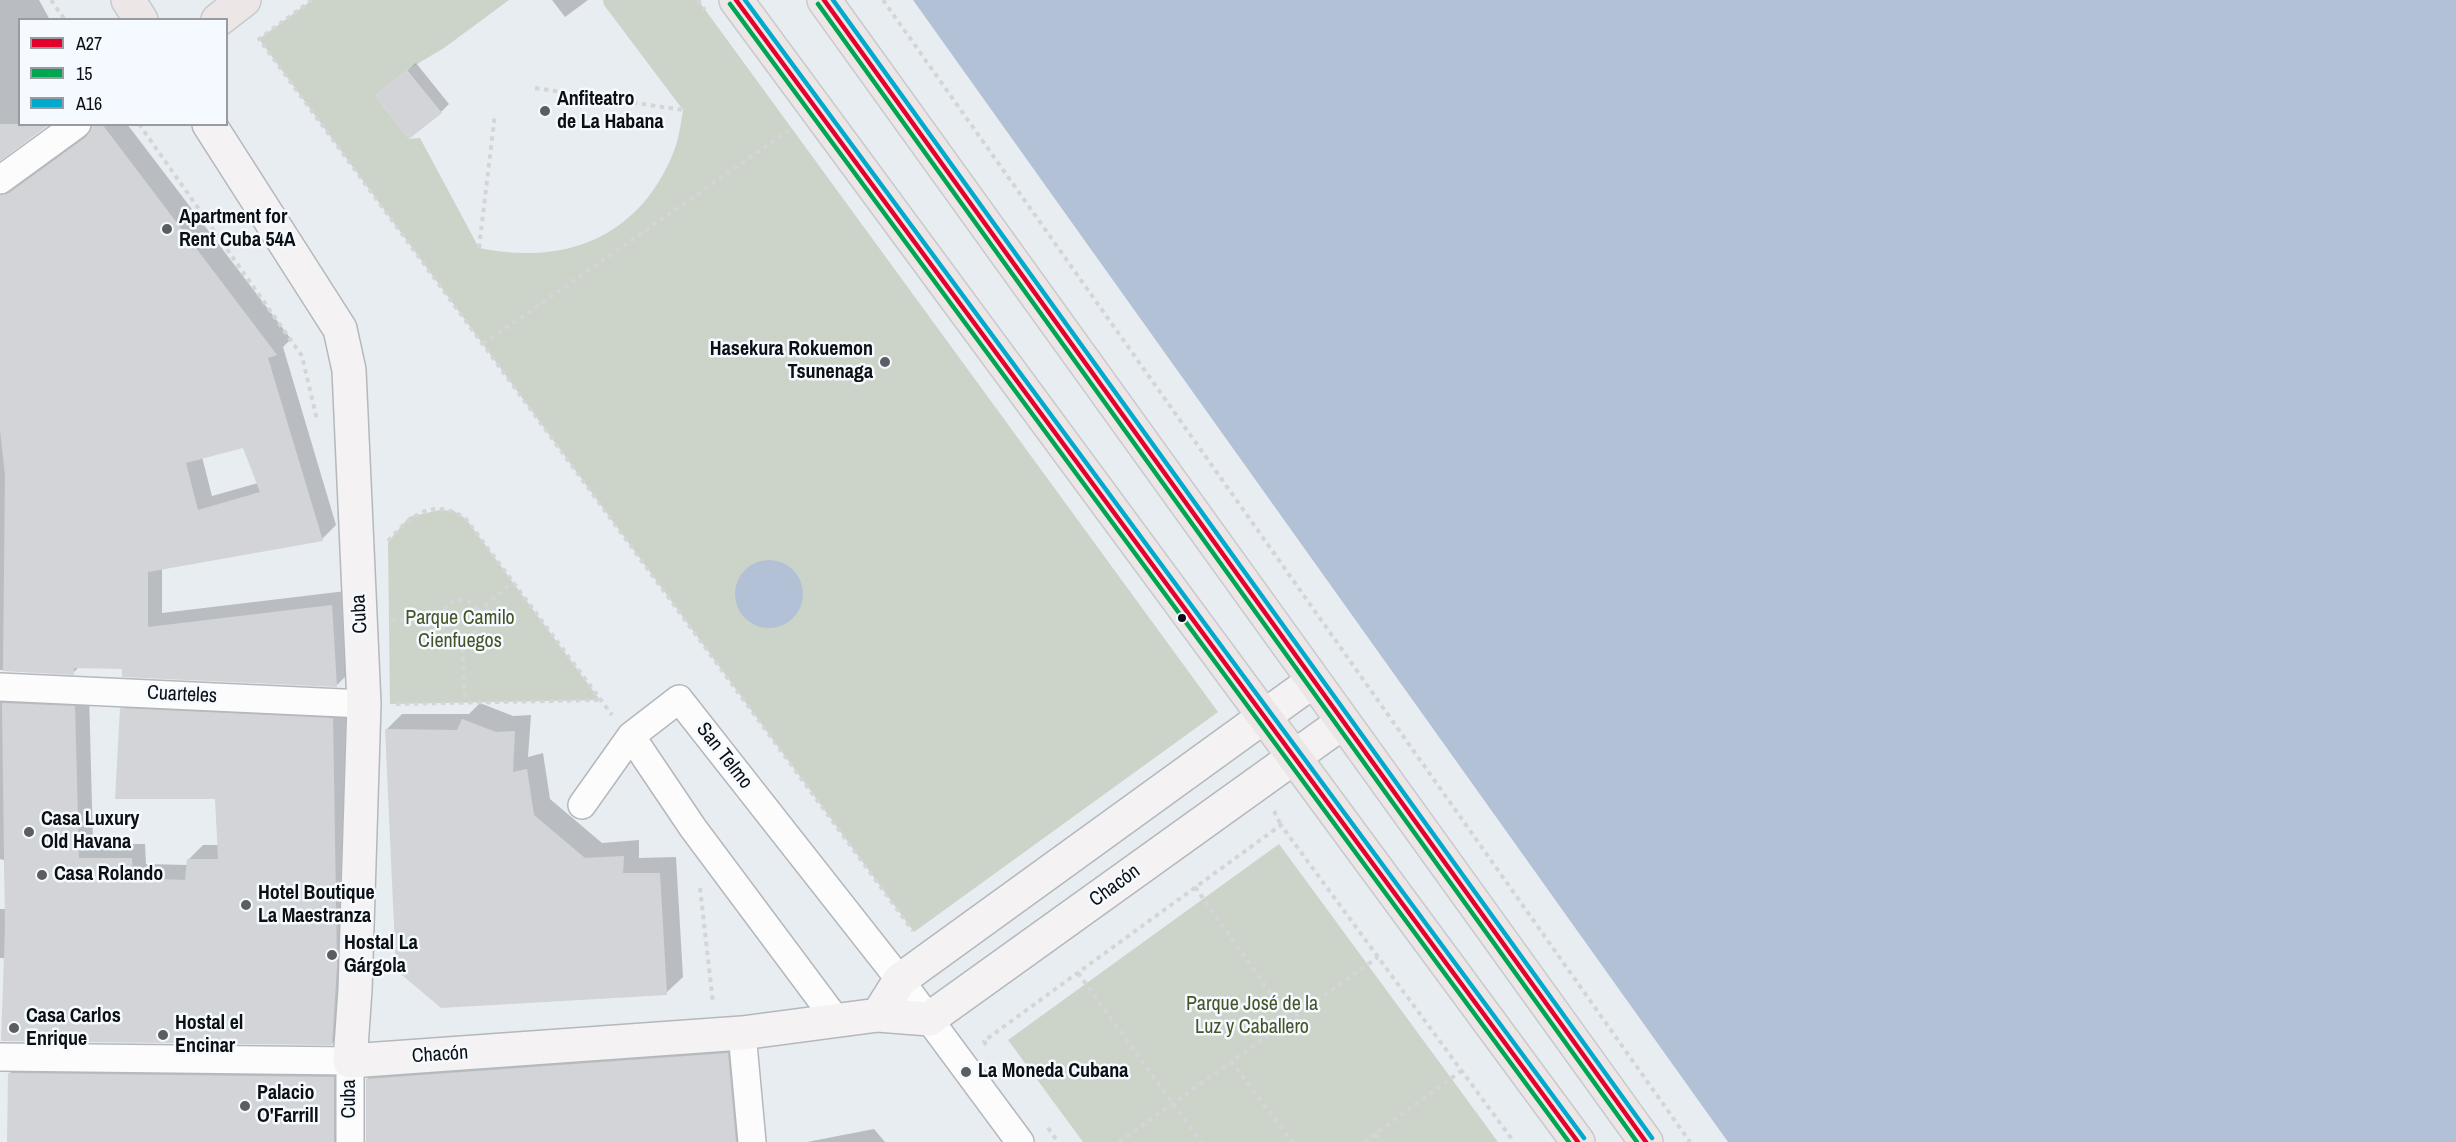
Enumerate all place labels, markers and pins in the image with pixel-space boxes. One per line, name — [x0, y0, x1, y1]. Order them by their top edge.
place label: Anfiteatro de La Habana — [557, 88, 664, 135]
marker: Anfiteatro de La Habana — [538, 104, 552, 118]
place label: Apartment for Rent Cuba 54A — [179, 206, 296, 253]
marker: Apartment for Rent Cuba 54A — [160, 222, 174, 236]
place label: Hasekura Rokuemon Tsunenaga — [710, 338, 873, 385]
marker: Hasekura Rokuemon Tsunenaga — [878, 355, 892, 369]
unlabelled marker — [1176, 612, 1188, 624]
place label: Casa Luxury Old Havana — [41, 808, 139, 855]
marker: Casa Luxury Old Havana — [22, 825, 36, 839]
place label: Casa Rolando — [54, 863, 163, 887]
marker: Casa Rolando — [35, 868, 49, 882]
place label: Hotel Boutique La Maestranza — [258, 882, 375, 929]
marker: Hotel Boutique La Maestranza — [239, 898, 253, 912]
place label: Hostal La Gárgola — [344, 932, 418, 979]
marker: Hostal La Gárgola — [325, 948, 339, 962]
place label: Casa Carlos Enrique — [26, 1005, 121, 1052]
place label: Hostal el Encinar — [175, 1012, 243, 1059]
marker: Casa Carlos Enrique — [7, 1021, 21, 1035]
marker: Hostal el Encinar — [156, 1028, 170, 1042]
place label: La Moneda Cubana — [978, 1060, 1128, 1084]
marker: La Moneda Cubana — [959, 1065, 973, 1079]
place label: Palacio O'Farrill — [257, 1082, 318, 1129]
marker: Palacio O'Farrill — [238, 1099, 252, 1113]

